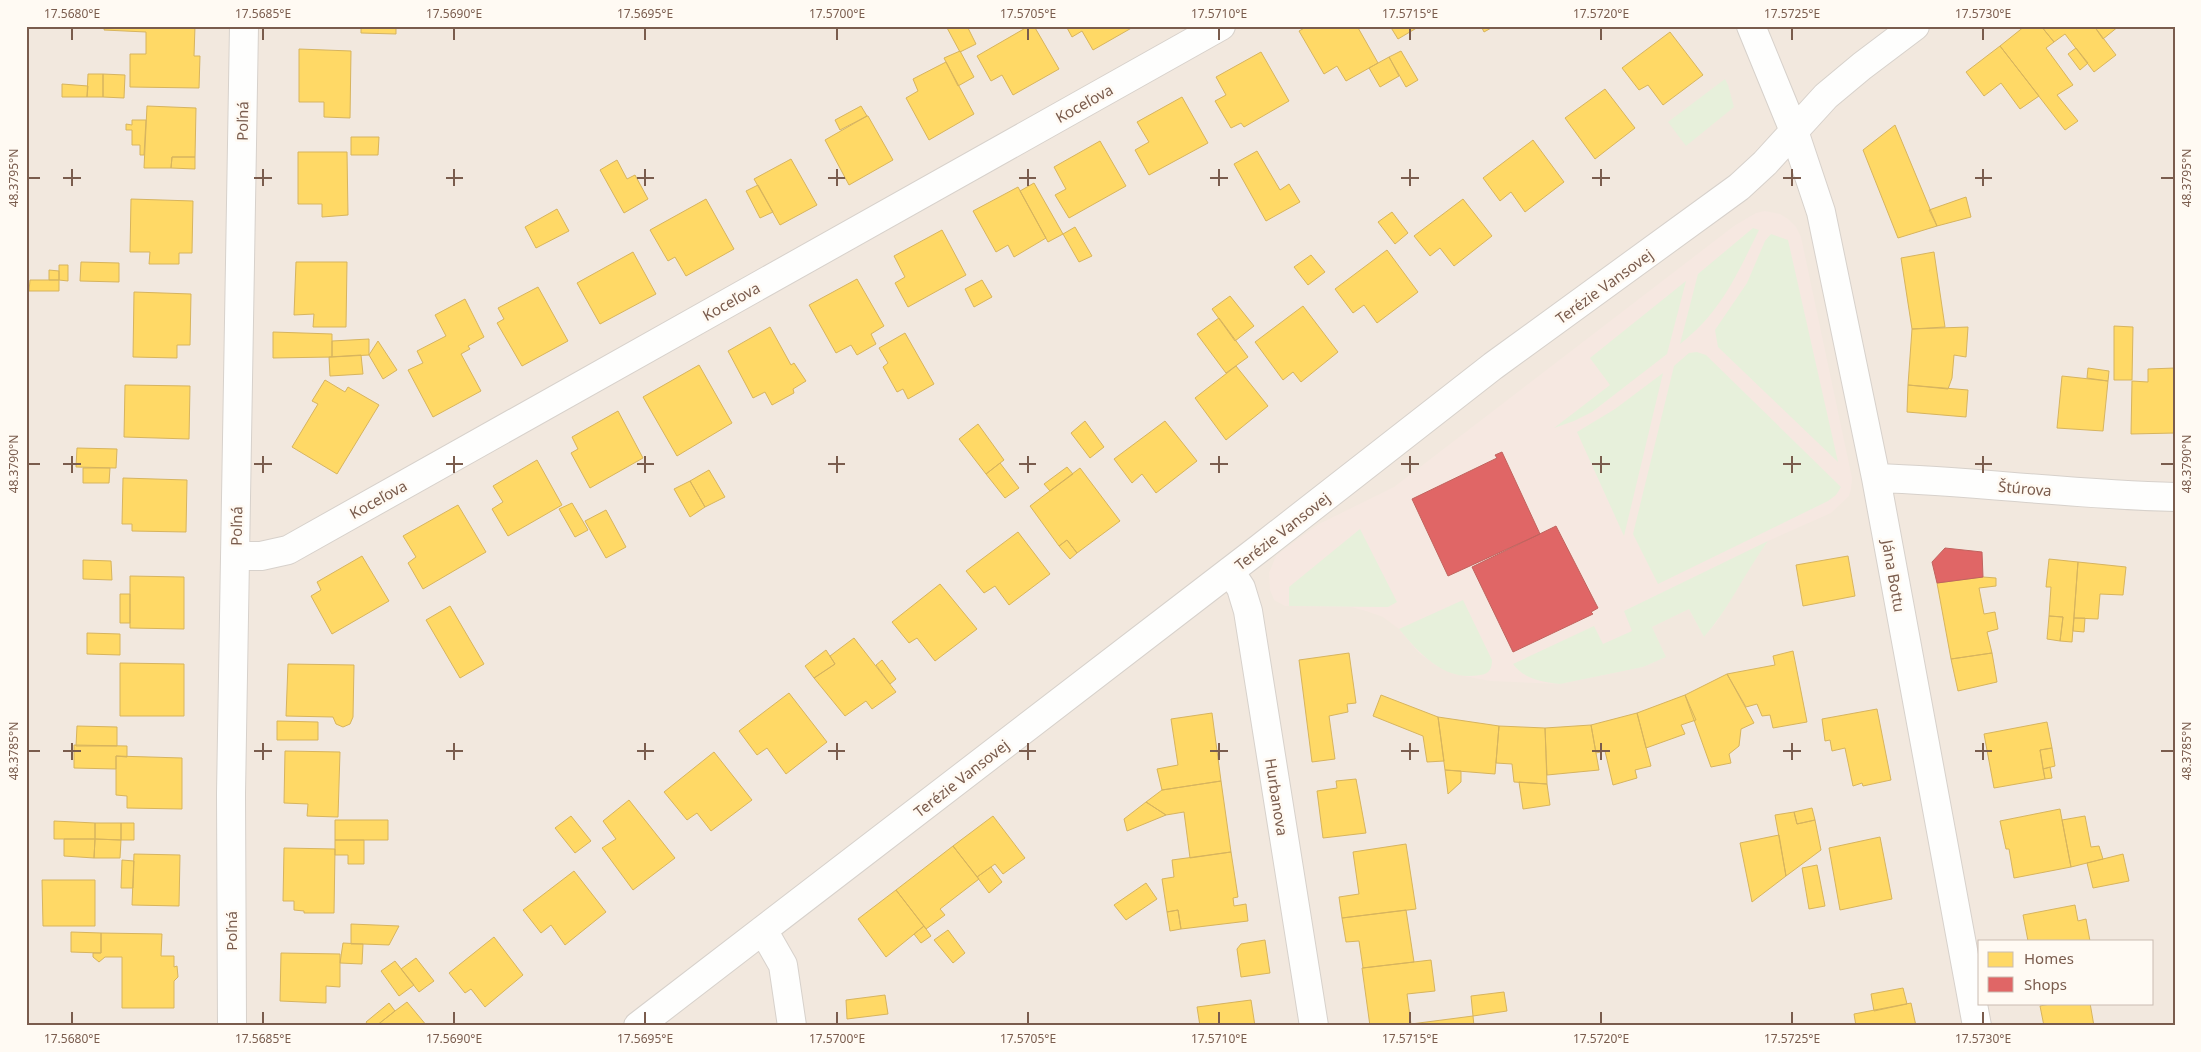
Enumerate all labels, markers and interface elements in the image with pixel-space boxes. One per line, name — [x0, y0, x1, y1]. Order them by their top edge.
text: 17.5680°E — [44, 5, 100, 22]
text: 17.5685°E — [235, 5, 291, 22]
text: 17.5690°E — [426, 5, 482, 22]
text: 17.5695°E — [617, 5, 673, 22]
text: 17.5700°E — [809, 5, 865, 22]
text: 17.5705°E — [1000, 5, 1056, 22]
text: 17.5710°E — [1191, 5, 1247, 22]
text: 17.5715°E — [1382, 5, 1438, 22]
text: 17.5720°E — [1573, 5, 1629, 22]
text: 17.5725°E — [1764, 5, 1820, 22]
text: 17.5730°E — [1955, 5, 2011, 22]
street label: Koceľova — [1052, 79, 1116, 127]
street label: Poľná — [232, 101, 252, 141]
text: 48.3795°N — [5, 149, 22, 207]
text: 48.3795°N — [2178, 149, 2195, 207]
street label: Terézie Vansovej — [1551, 244, 1657, 328]
street label: Koceľova — [699, 277, 763, 325]
text: 48.3790°N — [5, 435, 22, 493]
text: 48.3790°N — [2178, 435, 2195, 493]
street label: Koceľova — [346, 475, 410, 523]
street label: Štúrova — [1997, 476, 2053, 500]
street label: Terézie Vansovej — [1230, 488, 1334, 574]
street label: Poľná — [226, 506, 246, 546]
street label: Jána Bottu — [1877, 536, 1910, 614]
text: 48.3785°N — [5, 722, 22, 780]
text: 48.3785°N — [2178, 722, 2195, 780]
street label: Terézie Vansovej — [909, 735, 1013, 821]
street label: Hurbanova — [1261, 757, 1293, 837]
street label: Poľná — [221, 911, 241, 951]
legend — [1978, 940, 2154, 1004]
text: Homes — [2024, 948, 2074, 968]
text: Shops — [2024, 974, 2067, 994]
text: 17.5680°E — [44, 1030, 100, 1047]
text: 17.5685°E — [235, 1030, 291, 1047]
text: 17.5690°E — [426, 1030, 482, 1047]
text: 17.5695°E — [617, 1030, 673, 1047]
text: 17.5700°E — [809, 1030, 865, 1047]
text: 17.5705°E — [1000, 1030, 1056, 1047]
text: 17.5710°E — [1191, 1030, 1247, 1047]
text: 17.5715°E — [1382, 1030, 1438, 1047]
text: 17.5720°E — [1573, 1030, 1629, 1047]
text: 17.5725°E — [1764, 1030, 1820, 1047]
text: 17.5730°E — [1955, 1030, 2011, 1047]

